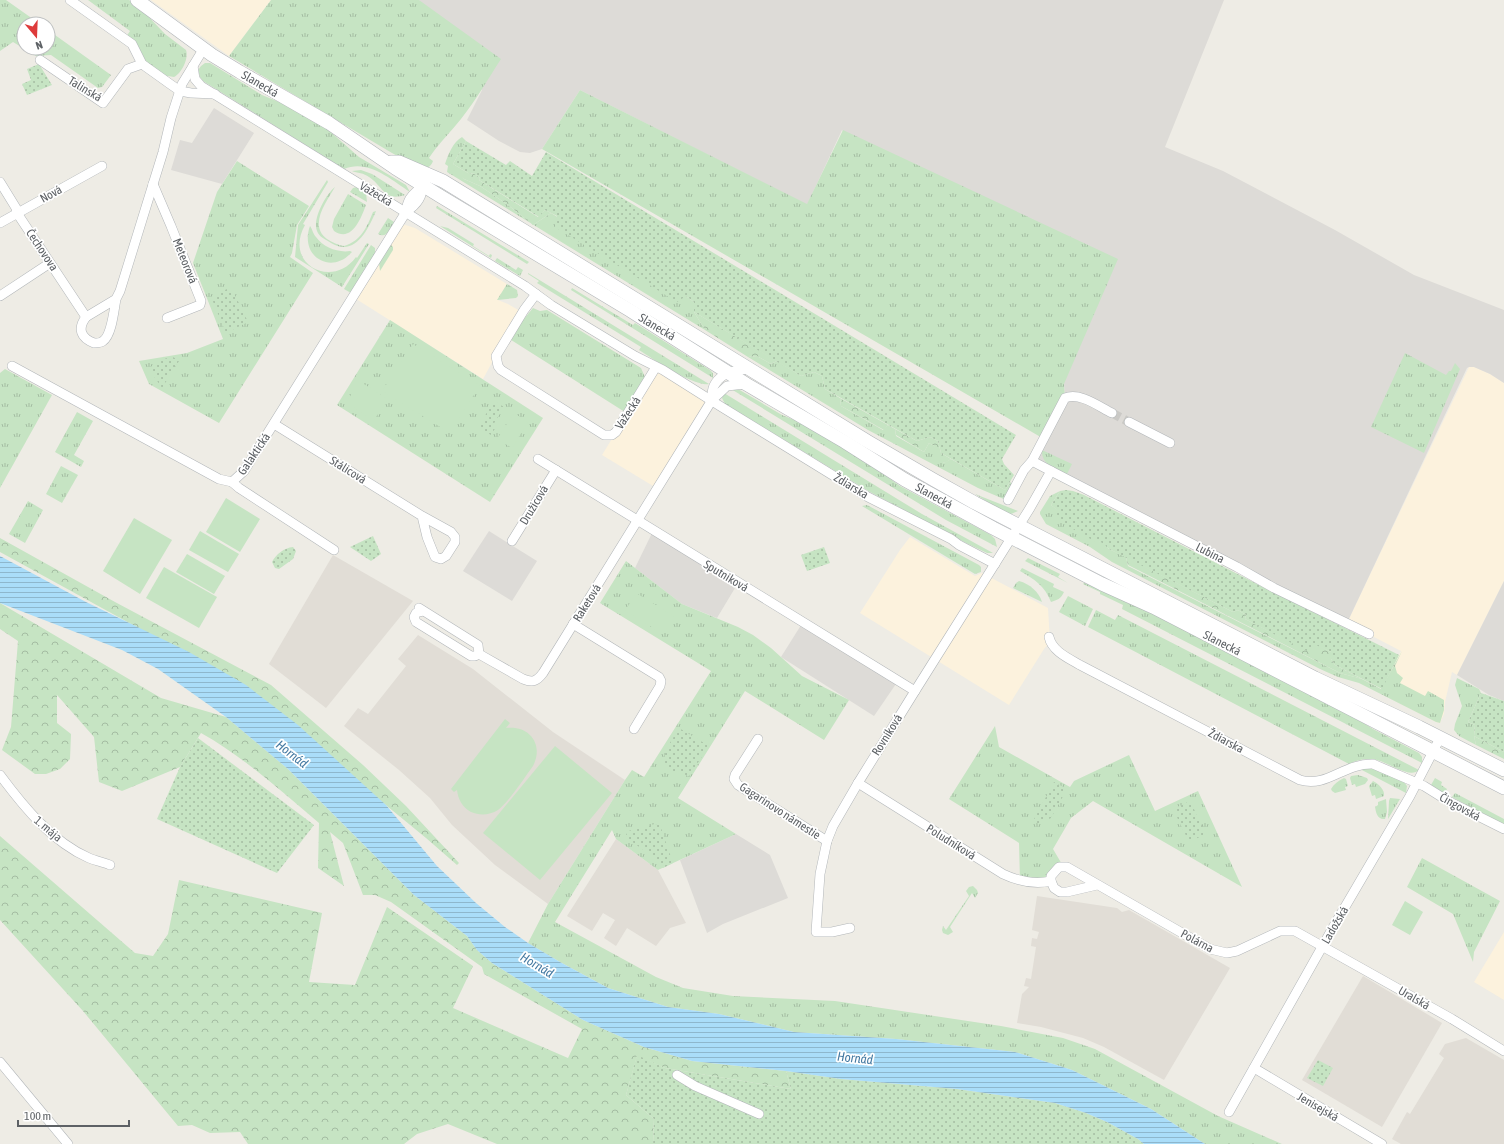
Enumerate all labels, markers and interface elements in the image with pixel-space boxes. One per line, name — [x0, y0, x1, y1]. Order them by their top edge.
north arrow — [16, 16, 56, 56]
text: N — [34, 39, 44, 52]
street label: Slanecká — [239, 68, 281, 100]
street label: Talinská — [66, 74, 104, 104]
street label: Važecká — [357, 179, 395, 209]
street label: Nová — [38, 182, 64, 206]
street label: Čechovova — [23, 226, 61, 274]
street label: Meteorová — [170, 236, 200, 286]
street label: Slanecká — [636, 311, 678, 343]
street label: Važecká — [612, 394, 644, 432]
street label: Galaktická — [235, 430, 273, 478]
street label: Stálicová — [327, 453, 369, 487]
street label: Ždiarska — [831, 470, 871, 502]
street label: Slanecká — [913, 480, 955, 512]
street label: Družicová — [517, 483, 551, 527]
street label: Lubina — [1193, 540, 1227, 566]
street label: Sputniková — [701, 557, 751, 595]
street label: Raketová — [570, 582, 604, 624]
street label: Slanecká — [1201, 628, 1243, 658]
street label: Rovníková — [869, 712, 905, 758]
street label: Ždiarska — [1206, 726, 1246, 756]
water label: Hornád — [273, 737, 311, 771]
street label: Gagarinovo námestie — [737, 780, 823, 842]
street label: Čingovská — [1437, 790, 1483, 824]
street label: 1. mája — [31, 813, 65, 845]
street label: Poludníková — [924, 821, 978, 863]
street label: Ladožská — [1319, 904, 1351, 946]
street label: Polárna — [1178, 927, 1216, 955]
water label: Hornád — [518, 949, 556, 981]
street label: Uralská — [1396, 983, 1432, 1013]
water label: Hornád — [836, 1049, 874, 1067]
street label: Jenisejská — [1295, 1090, 1341, 1124]
scale bar — [18, 1102, 129, 1128]
text: 100 m — [24, 1109, 51, 1123]

